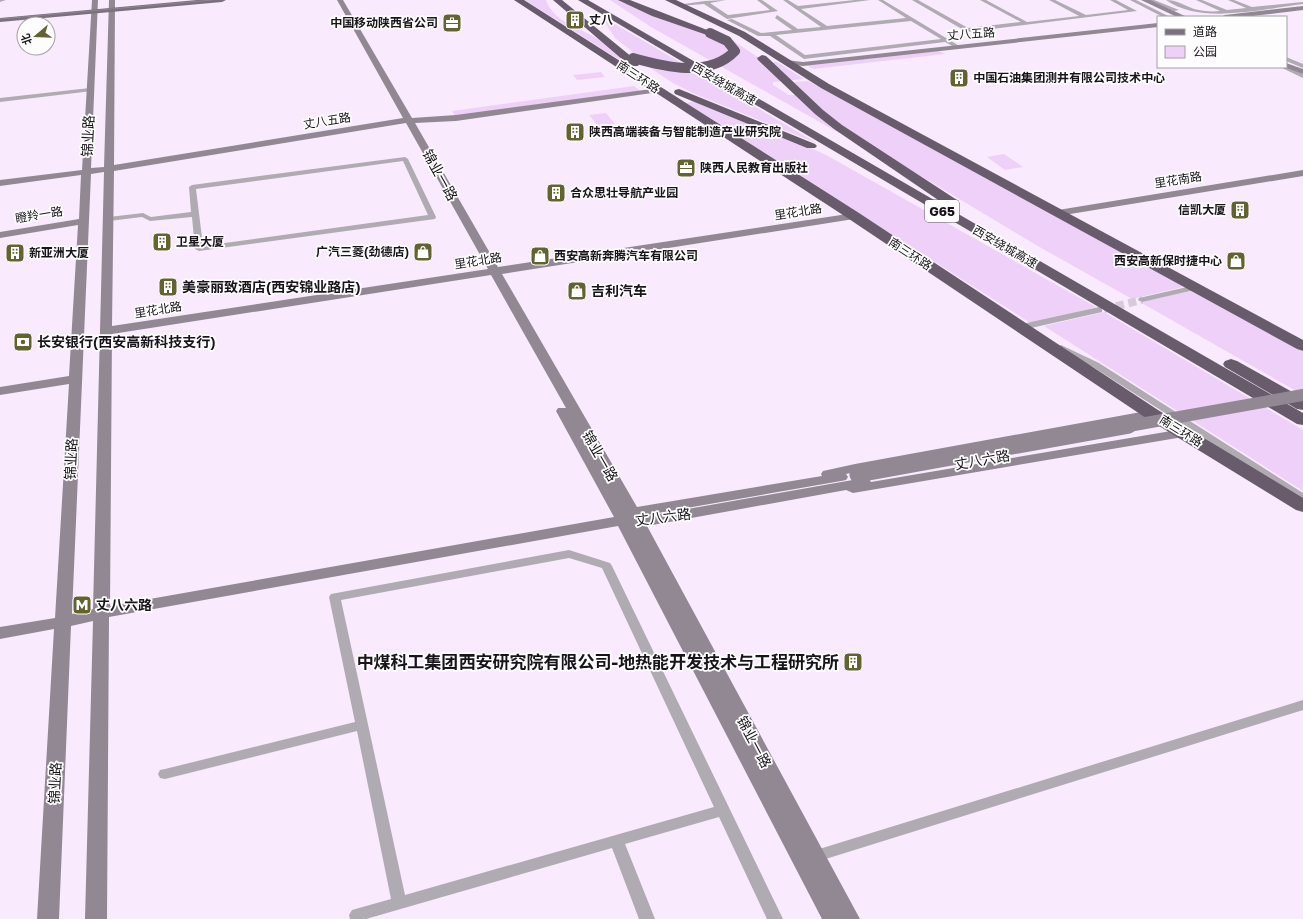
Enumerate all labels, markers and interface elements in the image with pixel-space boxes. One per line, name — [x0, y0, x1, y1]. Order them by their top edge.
building icon: 丈八 — [564, 9, 586, 31]
office icon: 中国移动陕西省公司 — [441, 12, 463, 34]
place label: 丈八 — [589, 12, 613, 27]
place label: 中国移动陕西省公司 — [330, 15, 438, 30]
north arrow — [16, 16, 56, 56]
legend — [1157, 16, 1287, 68]
street label: 丈八五路 — [946, 24, 995, 43]
text: 道路 — [1193, 24, 1217, 39]
text: 北 — [18, 32, 34, 47]
text: 公园 — [1193, 44, 1217, 59]
street label: 南三环路 — [614, 57, 662, 96]
street label: 西安绕城高速 — [689, 59, 759, 108]
building icon: 中国石油集团测井有限公司技术中心 — [948, 67, 970, 89]
place label: 中国石油集团测井有限公司技术中心 — [973, 70, 1165, 85]
street label: 丈八五路 — [302, 109, 352, 132]
street label: 锦业路 — [78, 115, 97, 157]
building icon: 陕西高端装备与智能制造产业研究院 — [564, 121, 586, 143]
place label: 陕西高端装备与智能制造产业研究院 — [589, 124, 781, 139]
street label: 锦业一路 — [419, 146, 461, 203]
office icon: 陕西人民教育出版社 — [675, 157, 697, 179]
place label: 陕西人民教育出版社 — [700, 160, 808, 175]
street label: 里花南路 — [1153, 168, 1203, 191]
building icon: 合众思壮导航产业园 — [545, 182, 567, 204]
place label: 合众思壮导航产业园 — [570, 185, 678, 200]
building icon: 信凯大厦 — [1229, 199, 1251, 221]
street label: 里花北路 — [773, 200, 823, 223]
road number: G65 — [925, 200, 959, 222]
place label: 信凯大厦 — [1178, 202, 1226, 217]
street label: 瞪羚一路 — [14, 203, 64, 226]
street label: 西安绕城高速 — [970, 222, 1040, 271]
building icon: 卫星大厦 — [151, 231, 173, 253]
place label: 卫星大厦 — [176, 234, 224, 249]
street label: 南三环路 — [886, 234, 934, 273]
shop icon: 广汽三菱(劲德店) — [412, 241, 434, 263]
building icon: 新亚洲大厦 — [4, 242, 26, 264]
place label: 广汽三菱(劲德店) — [316, 244, 409, 259]
place label: 新亚洲大厦 — [29, 245, 89, 260]
shop icon: 西安高新奔腾汽车有限公司 — [529, 245, 551, 267]
place label: 西安高新奔腾汽车有限公司 — [554, 248, 698, 263]
street label: 里花北路 — [453, 249, 503, 272]
shop icon: 西安高新保时捷中心 — [1225, 250, 1247, 272]
place label: 西安高新保时捷中心 — [1114, 253, 1222, 268]
building icon: 美豪丽致酒店(西安锦业路店) — [157, 276, 179, 298]
place label: 美豪丽致酒店(西安锦业路店) — [182, 278, 361, 295]
shop icon: 吉利汽车 — [566, 280, 588, 302]
place label: 吉利汽车 — [591, 282, 647, 299]
street label: 里花北路 — [133, 298, 183, 321]
bank icon: 长安银行(西安高新科技支行) — [12, 331, 34, 353]
place label: 长安银行(西安高新科技支行) — [37, 333, 216, 350]
street label: 南三环路 — [1157, 411, 1206, 450]
street label: 锦业一路 — [579, 427, 622, 484]
street label: 锦业路 — [61, 438, 80, 480]
street label: 丈八六路 — [953, 446, 1011, 473]
street label: 丈八六路 — [634, 505, 692, 528]
metro station icon: 丈八六路 — [71, 594, 93, 616]
place label: 丈八六路 — [96, 596, 152, 613]
place label: 中煤科工集团西安研究院有限公司-地热能开发技术与工程研究所 — [357, 651, 839, 672]
building icon: 中煤科工集团西安研究院有限公司-地热能开发技术与工程研究所 — [842, 651, 864, 673]
street label: 锦业一路 — [734, 713, 775, 770]
street label: 锦业路 — [45, 762, 64, 804]

